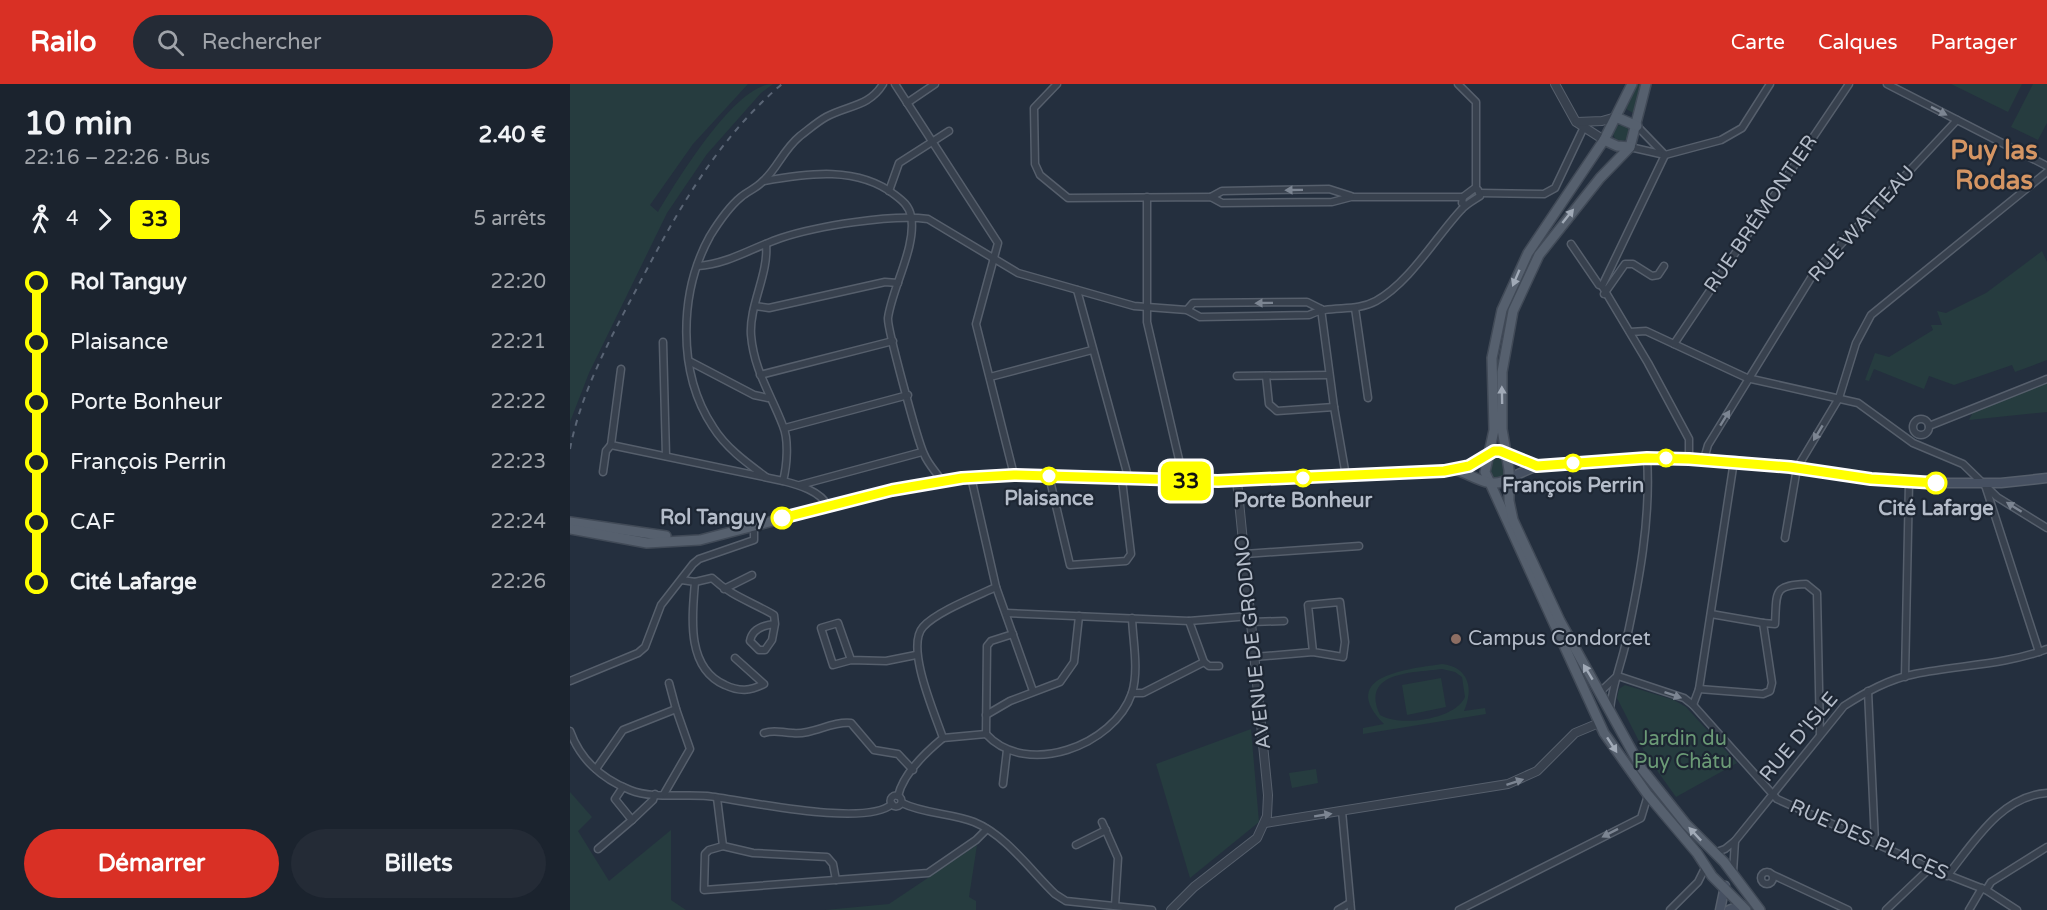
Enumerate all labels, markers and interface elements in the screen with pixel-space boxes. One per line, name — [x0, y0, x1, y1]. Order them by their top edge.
search box — [133, 15, 553, 69]
text: Railo — [30, 25, 97, 59]
icon: search — [154, 26, 187, 59]
text: Rechercher — [202, 29, 321, 55]
text: Carte — [1731, 30, 1785, 55]
text: Calques — [1818, 30, 1898, 55]
text: Partager — [1931, 30, 2017, 55]
text: 10 min — [24, 104, 133, 143]
one-way arrow — [1931, 106, 1948, 115]
text: 2.40 € — [479, 122, 546, 148]
street label: RUE BRÉMONTIER — [1699, 130, 1823, 297]
district label: Puy las Rodas — [1950, 135, 2038, 196]
text: 22:16 – 22:26 · Bus — [24, 146, 210, 170]
street label: RUE WATTEAU — [1804, 161, 1920, 287]
one-way arrow — [1285, 185, 1304, 195]
icon: walk — [24, 203, 57, 236]
icon: forward — [88, 203, 121, 236]
text: 4 — [66, 207, 79, 231]
text: 33 — [142, 207, 168, 232]
text: 5 arrêts — [473, 207, 546, 231]
one-way arrow — [1561, 209, 1574, 224]
text: Rol Tanguy — [70, 269, 187, 295]
one-way arrow — [1511, 269, 1521, 287]
text: 22:20 — [491, 270, 546, 294]
one-way arrow — [1255, 298, 1274, 308]
text: Plaisance — [70, 329, 168, 355]
text: 22:21 — [491, 330, 546, 354]
one-way arrow — [1497, 385, 1507, 404]
text: Porte Bonheur — [70, 389, 222, 415]
text: 22:22 — [491, 390, 546, 414]
one-way arrow — [1720, 410, 1731, 426]
one-way arrow — [1813, 425, 1823, 442]
text: François Perrin — [70, 449, 226, 475]
unlabelled marker — [1657, 449, 1675, 467]
text: 22:23 — [491, 450, 546, 474]
marker: François Perrin — [1564, 454, 1582, 472]
line badge: 33 — [1159, 462, 1213, 500]
marker: Plaisance — [1040, 467, 1058, 485]
text: 33 — [1173, 469, 1199, 494]
marker: Porte Bonheur — [1294, 469, 1312, 487]
marker: Cité Lafarge — [1925, 472, 1947, 494]
place label: François Perrin — [1502, 474, 1644, 498]
place label: Plaisance — [1004, 487, 1094, 511]
place label: Porte Bonheur — [1234, 489, 1373, 513]
place label: Cité Lafarge — [1878, 497, 1994, 521]
one-way arrow — [2006, 502, 2022, 513]
place label: Rol Tanguy — [660, 506, 766, 530]
marker: Rol Tanguy — [771, 507, 793, 529]
text: CAF — [70, 509, 115, 535]
text: 22:24 — [491, 510, 546, 534]
street label: AVENUE DE GRODNO — [1230, 533, 1276, 751]
text: Cité Lafarge — [70, 569, 197, 595]
text: 22:26 — [491, 570, 546, 594]
place label: Campus Condorcet — [1468, 627, 1651, 651]
marker: Campus Condorcet — [1449, 632, 1463, 646]
one-way arrow — [1583, 664, 1594, 680]
street label: RUE D'ISLE — [1755, 687, 1843, 787]
one-way arrow — [1664, 690, 1682, 700]
park label: Jardin du Puy Châtu — [1634, 727, 1732, 774]
one-way arrow — [1606, 737, 1618, 753]
one-way arrow — [1506, 776, 1524, 786]
street label: RUE DES PLACES — [1786, 794, 1952, 886]
one-way arrow — [1314, 810, 1333, 819]
one-way arrow — [1688, 826, 1702, 841]
one-way arrow — [1601, 828, 1619, 838]
button: Démarrer — [24, 829, 279, 898]
button: Billets — [291, 829, 546, 898]

